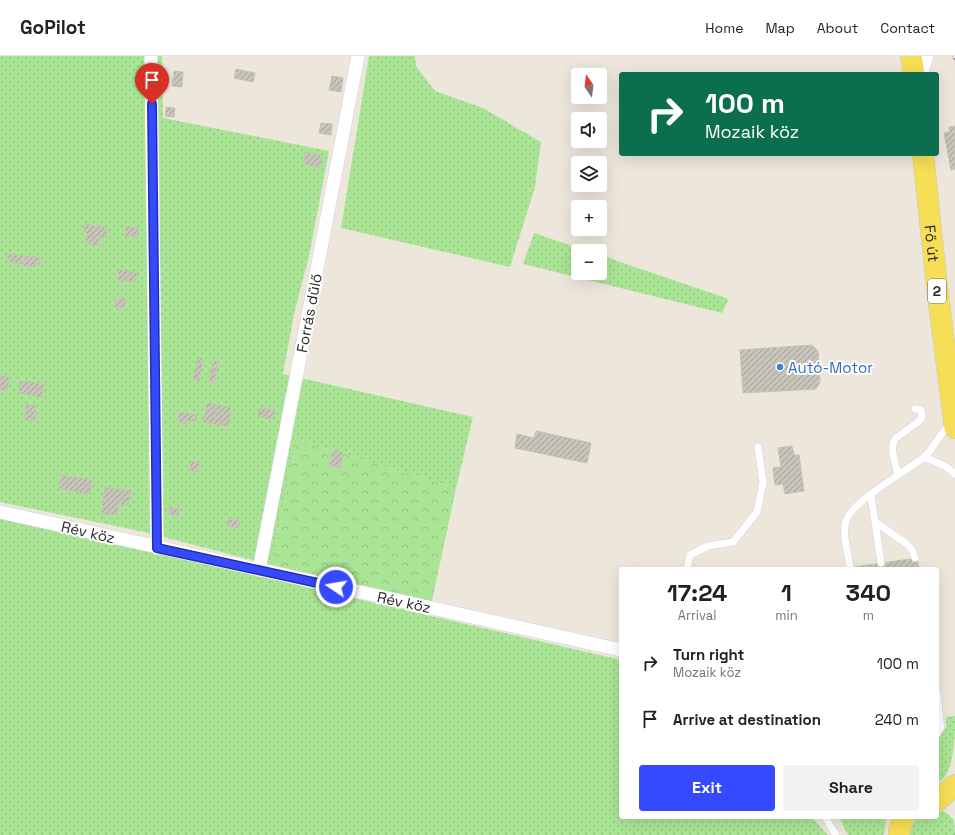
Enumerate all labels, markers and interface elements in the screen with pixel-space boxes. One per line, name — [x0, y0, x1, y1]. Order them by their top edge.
text: GoPilot — [20, 15, 86, 40]
text: Home — [705, 19, 743, 37]
text: Map — [765, 19, 795, 37]
text: About — [817, 19, 858, 37]
text: Contact — [880, 19, 935, 37]
pin — [135, 63, 169, 104]
north arrow — [571, 68, 607, 104]
map controls — [571, 68, 607, 280]
icon: arrive — [141, 69, 163, 91]
text: 100 m — [705, 85, 785, 121]
icon: right — [639, 88, 691, 140]
button: sound — [571, 112, 607, 148]
text: Mozaik köz — [705, 120, 799, 143]
button: layers — [571, 156, 607, 192]
button: + — [571, 200, 607, 236]
street label: Fő út — [921, 224, 944, 263]
button: − — [571, 244, 607, 280]
street label: Forrás dűlő — [292, 272, 326, 354]
road number: 2 — [928, 279, 946, 303]
place label: Autó-Motor — [788, 358, 873, 377]
marker: Autó-Motor — [775, 362, 785, 372]
street label: Rév köz — [59, 517, 117, 547]
position arrow — [315, 566, 357, 608]
text: 17:24 — [667, 577, 727, 608]
text: 1 — [781, 577, 792, 608]
text: 340 — [846, 577, 891, 608]
street label: Rév köz — [375, 587, 433, 617]
text: Arrival — [678, 607, 716, 624]
text: min — [775, 607, 798, 624]
text: m — [863, 607, 874, 624]
text: Turn right — [673, 645, 744, 664]
icon: right — [639, 652, 661, 674]
text: 100 m — [877, 654, 919, 673]
text: Mozaik köz — [673, 664, 741, 681]
icon: arrive — [639, 708, 661, 730]
text: Arrive at destination — [673, 710, 821, 729]
text: 240 m — [875, 710, 919, 729]
button: Exit — [639, 765, 775, 811]
button: Share — [783, 765, 919, 811]

